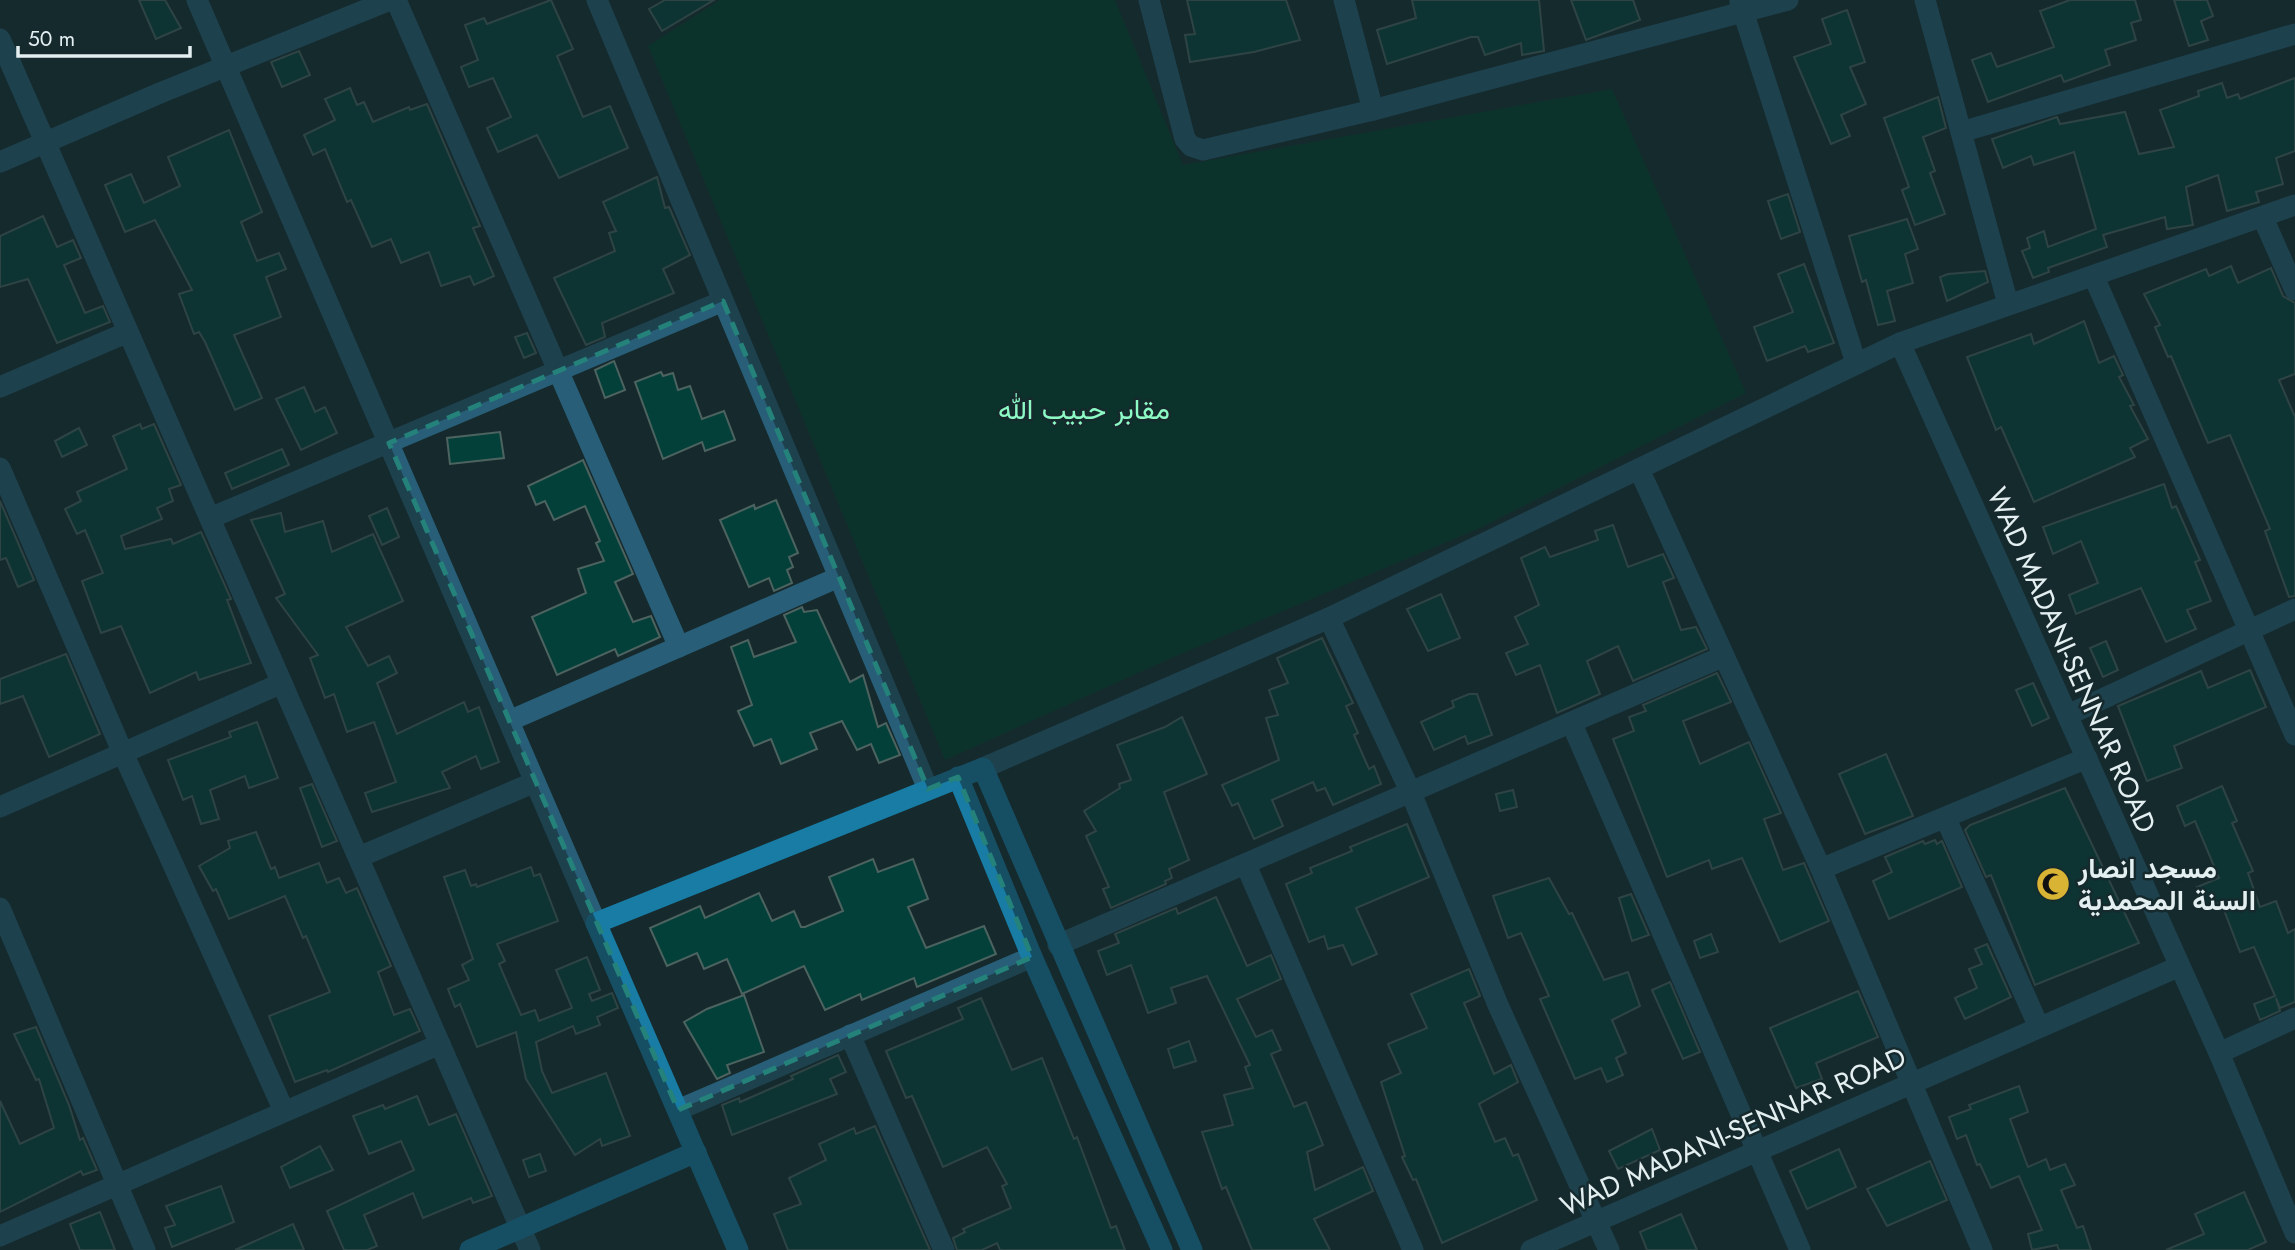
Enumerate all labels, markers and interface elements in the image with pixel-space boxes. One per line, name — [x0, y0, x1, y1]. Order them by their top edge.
scale bar — [18, 14, 189, 58]
text: 50 m — [28, 24, 75, 54]
park label: مقابر حبيب الله — [998, 389, 1170, 430]
street label: WAD MADANI-SENNAR ROAD — [1977, 481, 2166, 840]
place label: مسجد انصار السنة المحمدية — [2077, 848, 2256, 921]
mosque icon: مسجد انصار السنة المحمدية — [2034, 865, 2072, 903]
street label: WAD MADANI-SENNAR ROAD — [1554, 1037, 1913, 1226]

